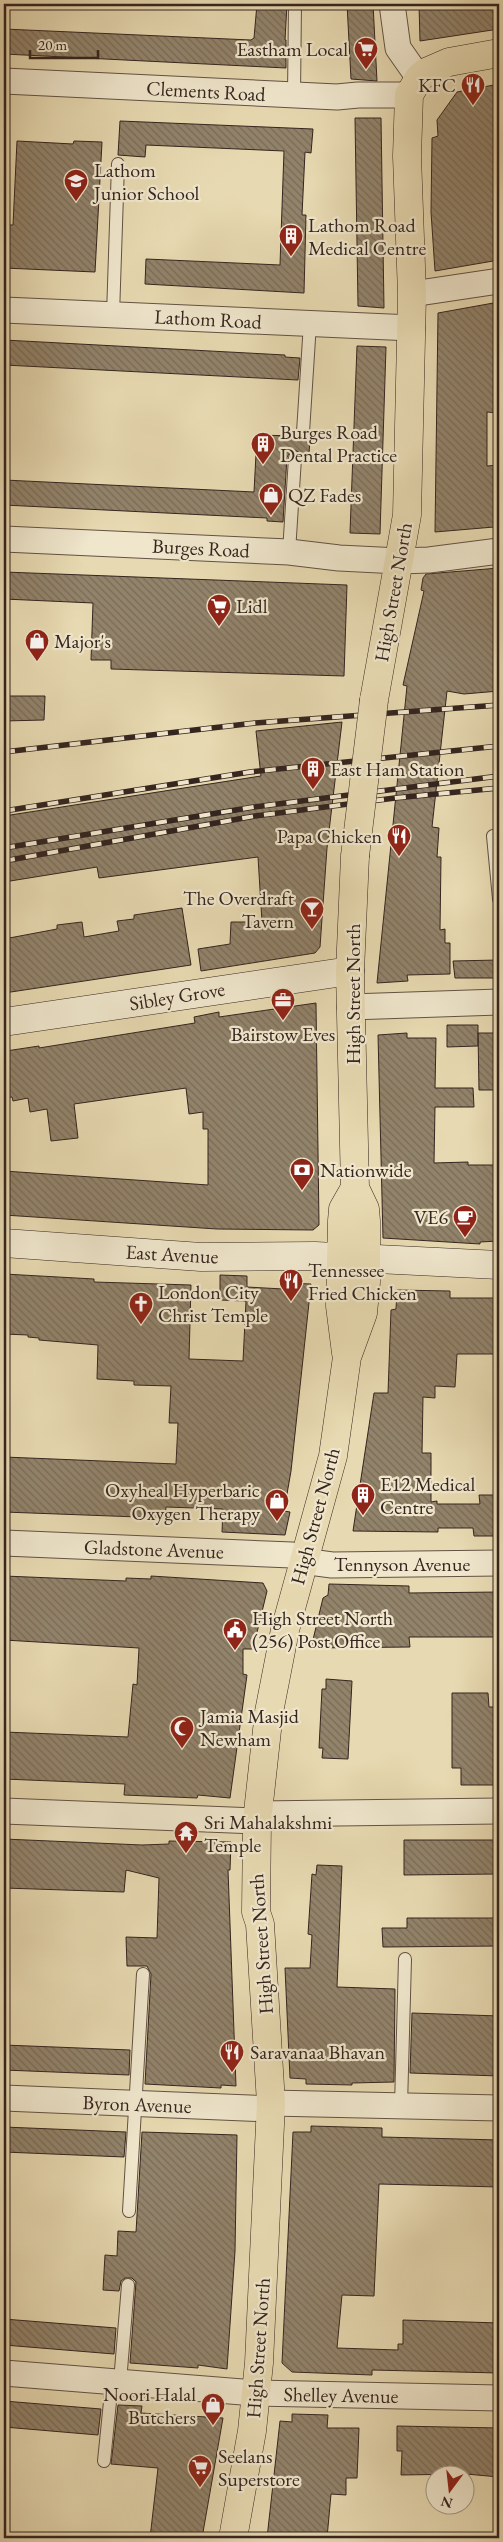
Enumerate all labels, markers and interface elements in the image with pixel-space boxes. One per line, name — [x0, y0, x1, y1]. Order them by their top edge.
scale bar — [30, 28, 98, 60]
text: 20 m — [38, 35, 67, 54]
place label: Eastham Local — [236, 36, 348, 62]
supermarket icon: Eastham Local — [353, 36, 379, 70]
place label: KFC — [418, 72, 456, 98]
restaurant icon: KFC — [460, 72, 486, 106]
street label: Clements Road — [146, 75, 267, 107]
place label: Lathom Junior School — [92, 157, 200, 206]
school or university icon: Lathom Junior School — [63, 168, 89, 202]
place label: Lathom Road Medical Centre — [308, 212, 426, 261]
building icon: Lathom Road Medical Centre — [278, 223, 304, 257]
street label: Lathom Road — [154, 303, 263, 335]
place label: Burges Road Dental Practice — [280, 419, 397, 468]
building icon: Burges Road Dental Practice — [250, 431, 276, 465]
shop icon: QZ Fades — [258, 482, 284, 516]
place label: QZ Fades — [288, 482, 361, 508]
street label: High Street North — [368, 520, 418, 664]
street label: Burges Road — [151, 532, 251, 564]
supermarket icon: Lidl — [206, 593, 232, 627]
place label: Lidl — [236, 593, 268, 619]
shop icon: Major's — [24, 628, 50, 662]
place label: Major's — [54, 628, 111, 654]
building icon: East Ham Station — [300, 756, 326, 790]
place label: East Ham Station — [330, 756, 465, 782]
place label: Papa Chicken — [277, 823, 382, 849]
restaurant icon: Papa Chicken — [386, 823, 412, 857]
place label: The Overdraft Tavern — [183, 885, 295, 934]
bar icon: The Overdraft Tavern — [299, 896, 325, 930]
street label: High Street North — [340, 923, 366, 1065]
street label: Sibley Grove — [127, 976, 227, 1016]
office icon: Bairstow Eves — [270, 987, 296, 1021]
place label: Bairstow Eves — [231, 1021, 335, 1047]
bank icon: Nationwide — [289, 1157, 315, 1191]
place label: Nationwide — [320, 1157, 412, 1183]
place label: VE6 — [414, 1204, 448, 1230]
cafe icon: VE6 — [452, 1204, 478, 1238]
street label: East Avenue — [125, 1239, 219, 1269]
place label: Tennessee Fried Chicken — [308, 1257, 417, 1306]
restaurant icon: Tennessee Fried Chicken — [278, 1268, 304, 1302]
place label: London City Christ Temple — [158, 1279, 268, 1328]
church icon: London City Christ Temple — [128, 1291, 154, 1325]
street label: High Street North — [284, 1445, 346, 1587]
place label: E12 Medical Centre — [380, 1471, 476, 1520]
place label: Oxyheal Hyperbaric Oxygen Therapy — [105, 1477, 260, 1526]
building icon: E12 Medical Centre — [350, 1482, 376, 1516]
shop icon: Oxyheal Hyperbaric Oxygen Therapy — [264, 1488, 290, 1522]
street label: Gladstone Avenue — [84, 1534, 225, 1564]
street label: Tennyson Avenue — [334, 1551, 470, 1577]
place label: High Street North (256) Post Office — [252, 1605, 393, 1654]
public building icon: High Street North (256) Post Office — [222, 1617, 248, 1651]
place label: Jamia Masjid Newham — [198, 1703, 300, 1752]
mosque icon: Jamia Masjid Newham — [169, 1715, 195, 1749]
place label: Sri Mahalakshmi Temple — [204, 1809, 332, 1858]
temple icon: Sri Mahalakshmi Temple — [173, 1820, 199, 1854]
street label: High Street North — [243, 1873, 279, 2015]
restaurant icon: Saravanaa Bhavan — [219, 2039, 245, 2073]
place label: Saravanaa Bhavan — [250, 2039, 386, 2065]
street label: Byron Avenue — [82, 2089, 192, 2119]
street label: High Street North — [240, 2277, 276, 2419]
place label: Noori Halal Butchers — [103, 2381, 196, 2430]
street label: Shelley Avenue — [283, 2381, 399, 2409]
shop icon: Noori Halal Butchers — [200, 2392, 226, 2426]
place label: Seelans Superstore — [218, 2443, 300, 2492]
supermarket icon: Seelans Superstore — [187, 2454, 213, 2488]
north arrow — [426, 2464, 476, 2514]
text: N — [438, 2492, 454, 2513]

